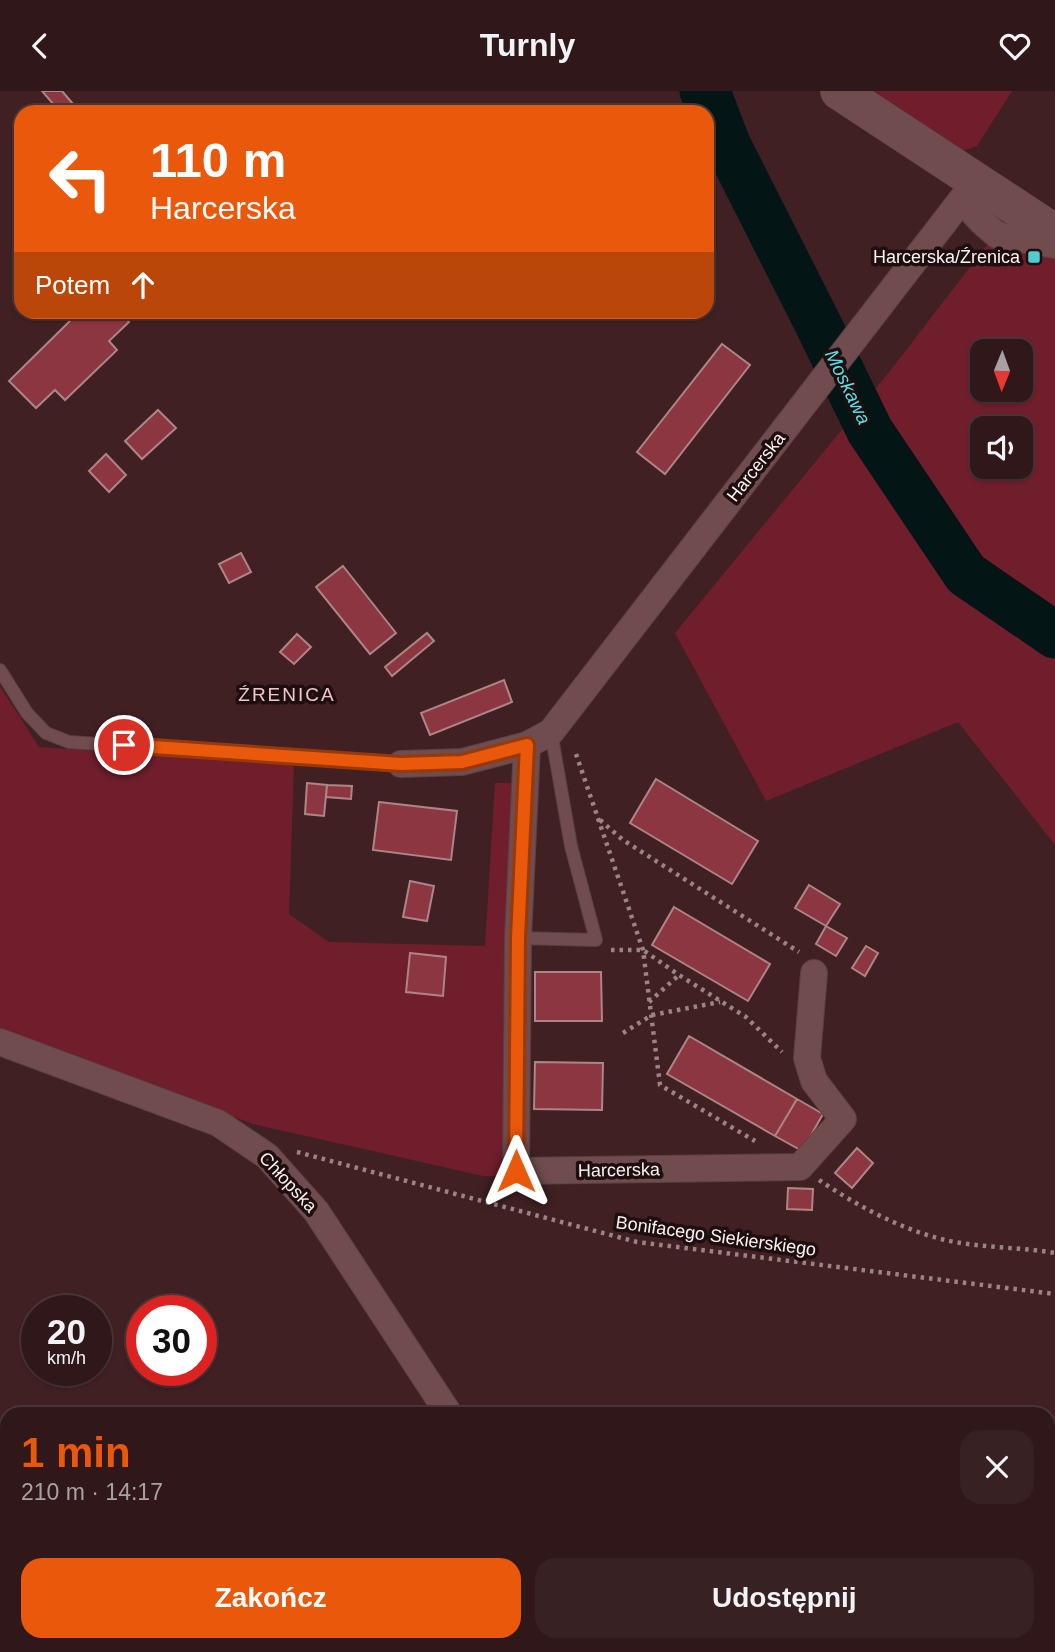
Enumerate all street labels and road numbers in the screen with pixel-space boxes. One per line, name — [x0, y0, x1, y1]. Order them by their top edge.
street label: Harcerska — [723, 428, 790, 505]
street label: Chłopska — [255, 1148, 322, 1217]
street label: Harcerska — [578, 1159, 661, 1181]
street label: Bonifacego Siekierskiego — [615, 1212, 817, 1260]

